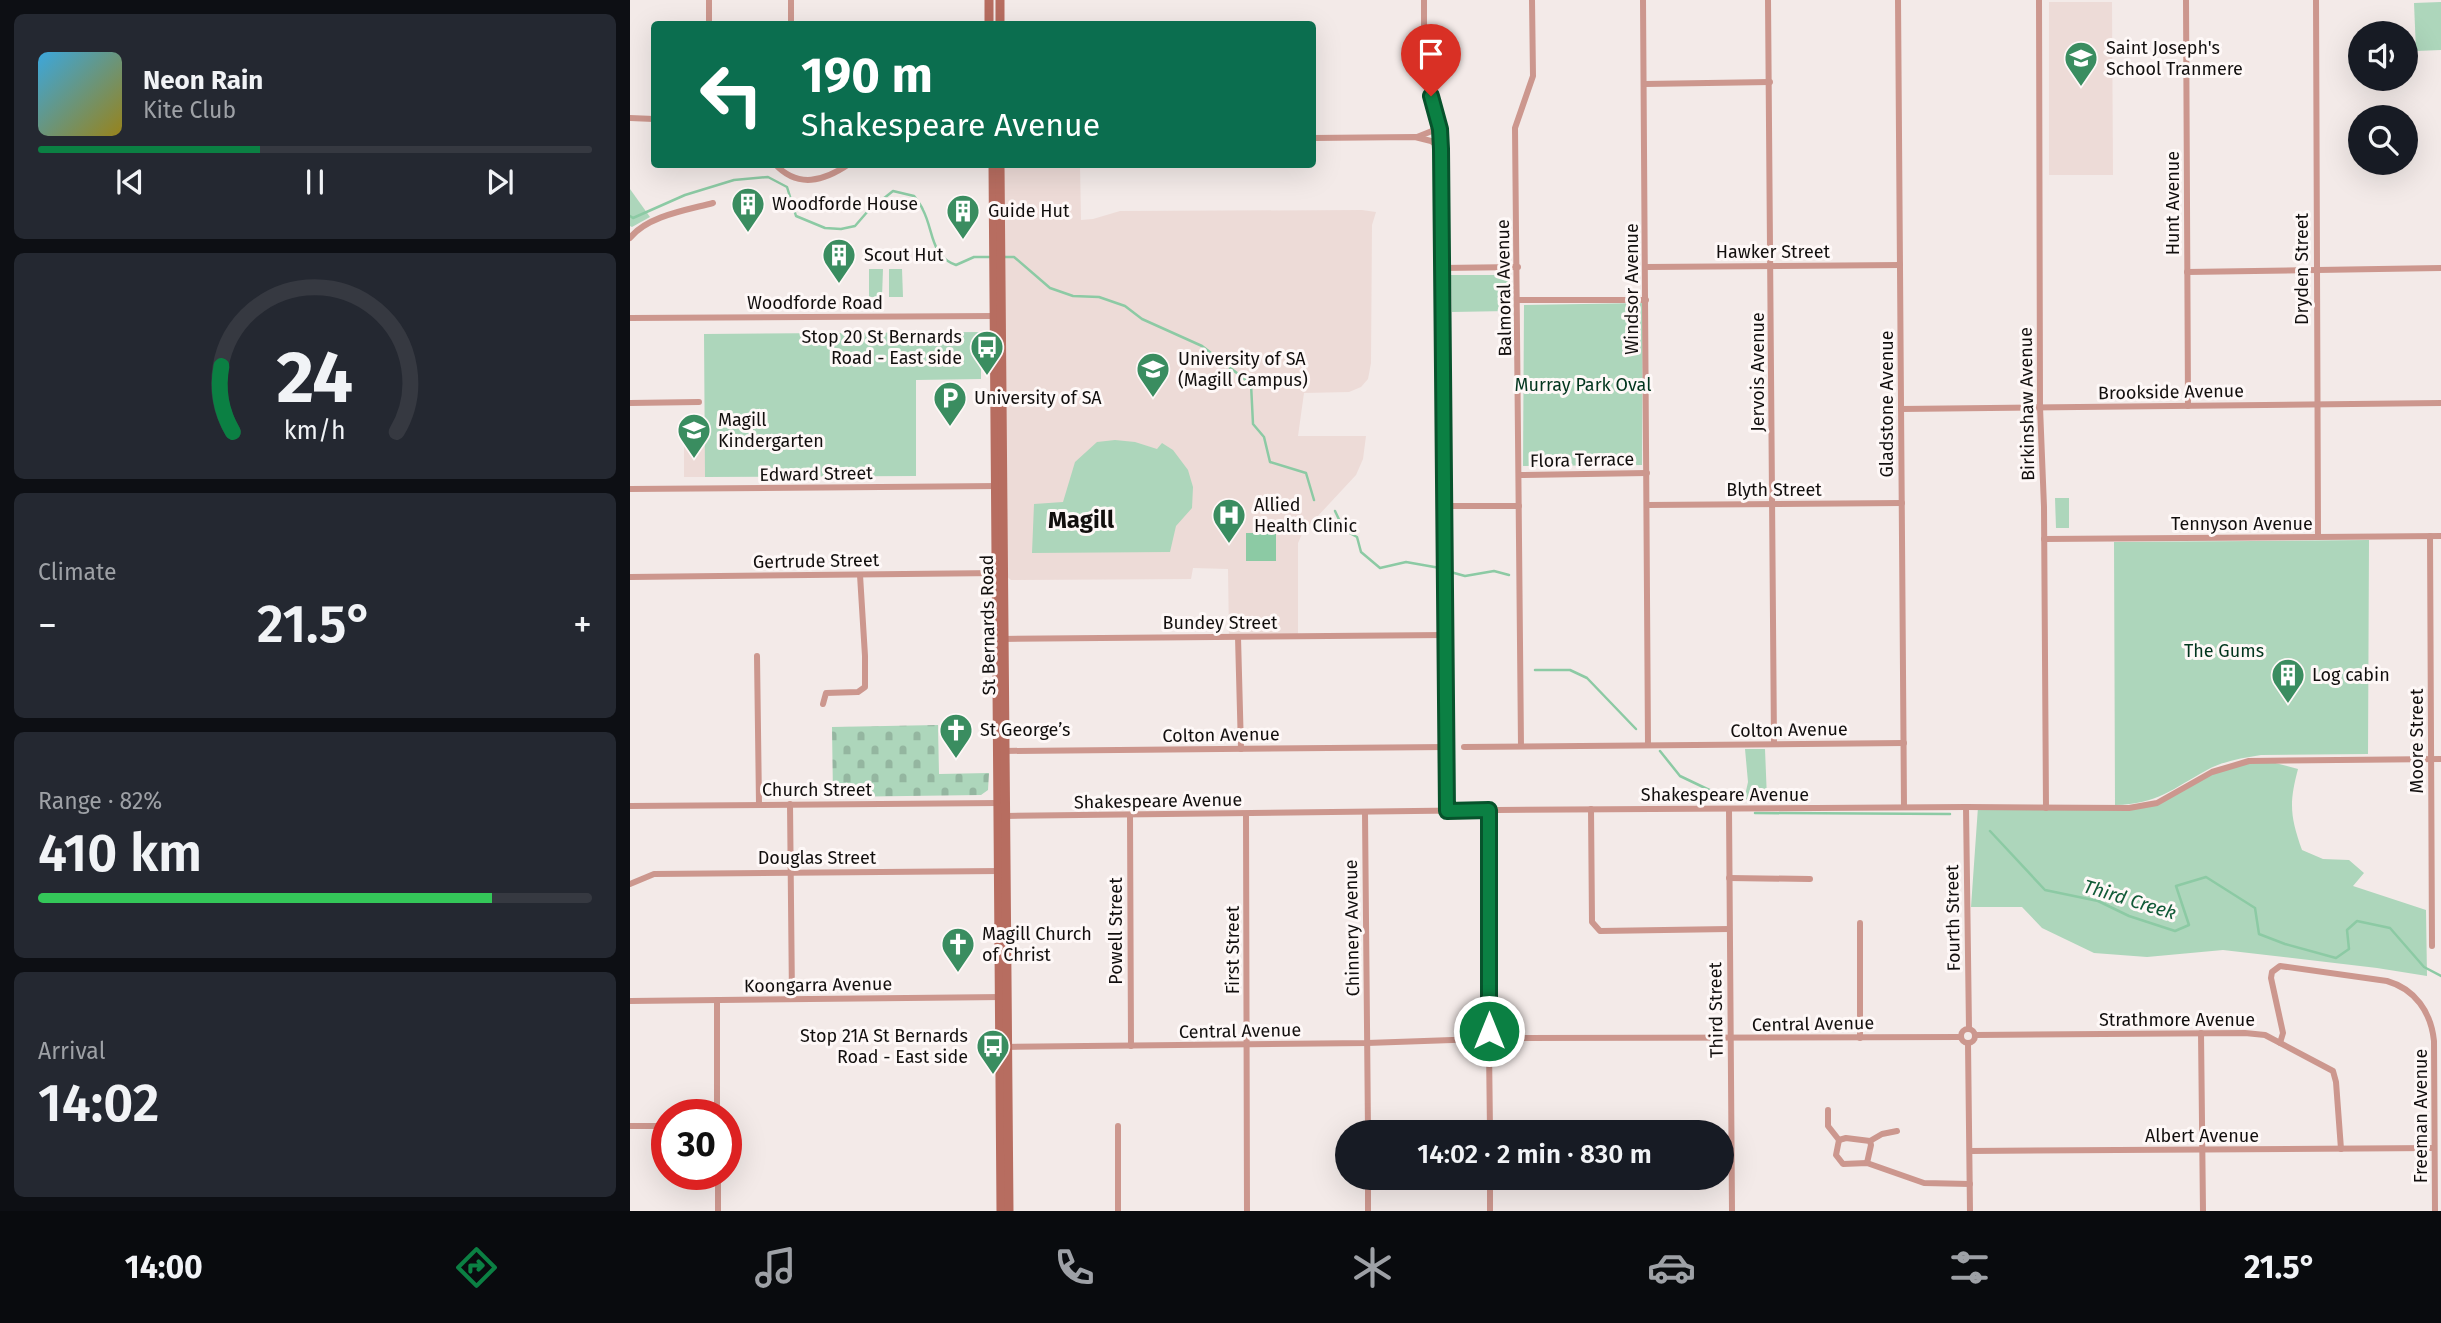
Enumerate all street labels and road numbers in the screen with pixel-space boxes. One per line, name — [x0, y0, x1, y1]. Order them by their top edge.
street label: Hunt Avenue — [2162, 151, 2184, 255]
street label: Dryden Street — [2291, 212, 2313, 325]
street label: Balmoral Avenue — [1492, 219, 1516, 357]
street label: Windsor Avenue — [1621, 223, 1643, 355]
street label: Hawker Street — [1716, 241, 1831, 263]
street label: Woodforde Road — [747, 292, 883, 314]
street label: Jervois Avenue — [1747, 312, 1769, 432]
street label: Birkinshaw Avenue — [2015, 327, 2039, 481]
street label: Gladstone Avenue — [1876, 330, 1898, 478]
street label: Brookside Avenue — [2098, 380, 2244, 404]
street label: Flora Terrace — [1530, 448, 1634, 472]
street label: Edward Street — [759, 462, 873, 486]
street label: Blyth Street — [1726, 479, 1822, 501]
street label: Tennyson Avenue — [2171, 513, 2313, 535]
street label: Gertrude Street — [753, 549, 880, 573]
street label: St Bernards Road — [976, 554, 1000, 696]
street label: Bundey Street — [1163, 612, 1278, 634]
street label: Moore Street — [2406, 688, 2428, 793]
street label: Colton Avenue — [1730, 718, 1848, 742]
street label: Colton Avenue — [1162, 723, 1280, 747]
street label: Church Street — [762, 779, 873, 801]
street label: Shakespeare Avenue — [1641, 784, 1809, 806]
street label: Shakespeare Avenue — [1074, 789, 1242, 813]
street label: Douglas Street — [758, 847, 877, 869]
street label: Chinnery Avenue — [1340, 859, 1364, 997]
street label: Fourth Street — [1941, 864, 1965, 972]
street label: Powell Street — [1105, 877, 1127, 985]
street label: First Street — [1222, 905, 1244, 994]
street label: Third Street — [1704, 961, 1728, 1058]
street label: Koongarra Avenue — [744, 973, 892, 997]
street label: Strathmore Avenue — [2099, 1009, 2255, 1031]
street label: Central Avenue — [1752, 1012, 1874, 1036]
street label: Central Avenue — [1179, 1019, 1301, 1043]
street label: Freeman Avenue — [2410, 1049, 2432, 1183]
street label: Albert Avenue — [2145, 1125, 2259, 1147]

